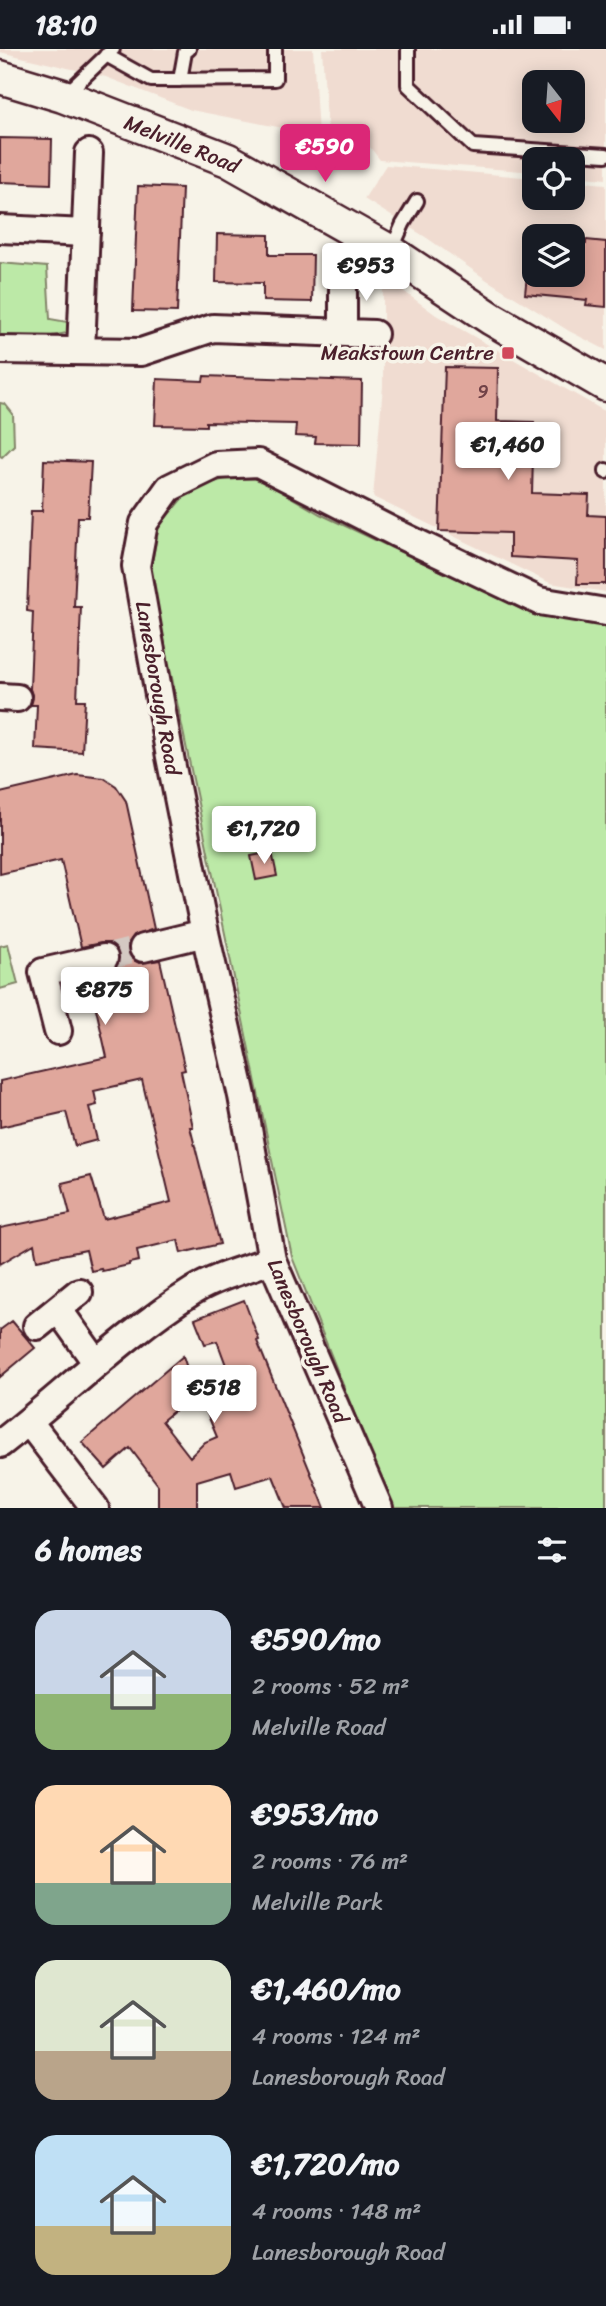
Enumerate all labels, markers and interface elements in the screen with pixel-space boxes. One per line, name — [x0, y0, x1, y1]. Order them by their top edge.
text: 18:10 — [35, 2, 97, 48]
north arrow — [522, 70, 584, 133]
map controls — [522, 70, 585, 287]
street label: Melville Road — [118, 104, 247, 185]
pin: €590 — [284, 125, 366, 184]
text: €590 — [296, 126, 354, 167]
button: locate — [522, 147, 585, 210]
button: layers — [522, 224, 585, 287]
pin: €953 — [325, 243, 407, 303]
text: €953 — [338, 245, 394, 286]
place label: Meakstown Centre — [321, 334, 494, 372]
marker: Meakstown Centre — [500, 345, 516, 361]
house number: 9 — [477, 376, 489, 408]
pin: €1,460 — [451, 423, 565, 482]
text: €1,460 — [471, 424, 545, 465]
street label: Lanesborough Road — [124, 598, 192, 780]
pin: €1,720 — [207, 807, 321, 866]
text: €1,720 — [228, 808, 300, 849]
pin: €875 — [64, 967, 146, 1027]
text: €875 — [77, 969, 133, 1010]
street label: Lanesborough Road — [256, 1253, 361, 1431]
pin: €518 — [173, 1365, 255, 1425]
text: €518 — [187, 1367, 241, 1408]
text: 6 homes — [35, 1523, 142, 1577]
icon: filters — [533, 1531, 571, 1569]
text: €590/mo — [252, 1612, 381, 1666]
icon: home — [91, 1638, 175, 1722]
text: 2 rooms · 52 m² — [252, 1666, 409, 1707]
text: Melville Road — [252, 1707, 386, 1748]
text: €953/mo — [252, 1787, 378, 1841]
icon: home — [91, 1813, 175, 1897]
text: 2 rooms · 76 m² — [252, 1841, 408, 1882]
text: Melville Park — [252, 1882, 384, 1923]
text: €1,460/mo — [252, 1962, 401, 2016]
icon: home — [91, 1988, 175, 2072]
text: 4 rooms · 124 m² — [252, 2016, 421, 2057]
text: Lanesborough Road — [252, 2057, 445, 2098]
text: €1,720/mo — [252, 2137, 399, 2191]
icon: home — [91, 2163, 175, 2247]
text: 4 rooms · 148 m² — [252, 2191, 421, 2232]
text: Lanesborough Road — [252, 2232, 445, 2273]

